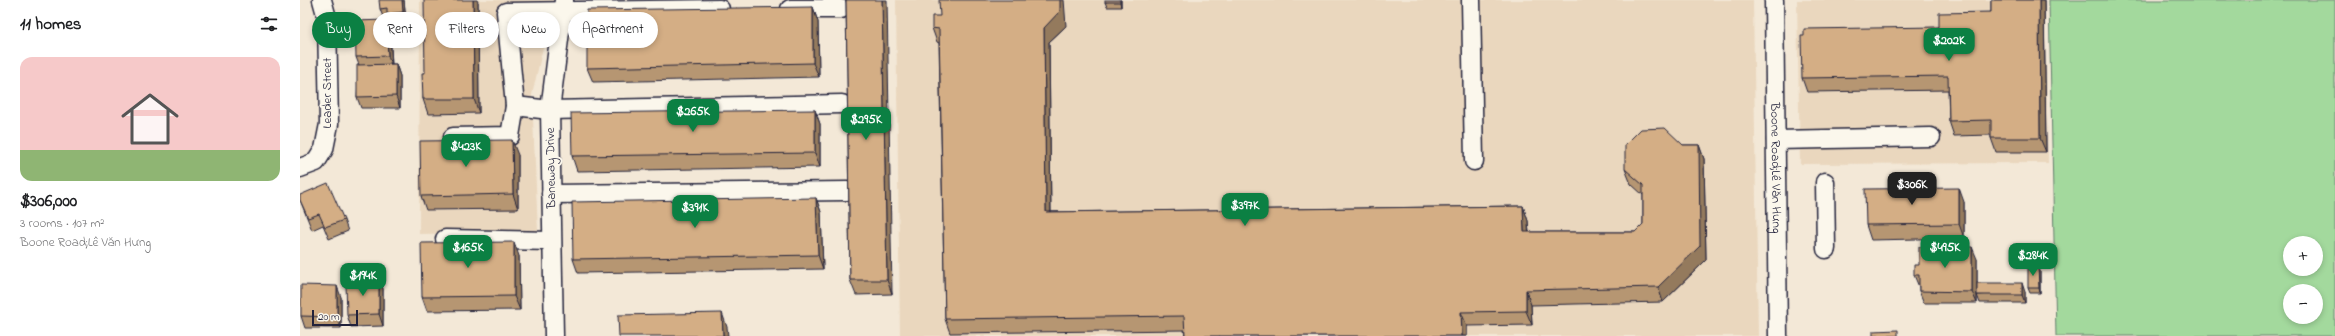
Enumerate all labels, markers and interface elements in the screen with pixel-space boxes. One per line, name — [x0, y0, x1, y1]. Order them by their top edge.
text: 11 homes — [20, 12, 81, 37]
chip: Buy — [312, 12, 365, 48]
chip: Rent — [373, 12, 427, 48]
chip: Filters — [435, 12, 499, 48]
chip: New — [507, 12, 560, 48]
chip: Apartment — [568, 12, 658, 48]
icon: filters — [258, 13, 280, 35]
pin: $202K — [1921, 28, 1977, 62]
text: $202K — [1933, 31, 1965, 50]
street label: Leader Street — [318, 57, 337, 128]
icon: home — [114, 83, 186, 155]
pin: $265K — [665, 99, 721, 133]
street label: Boone Road;Lê Văn Hưng — [1766, 101, 1786, 234]
text: $265K — [676, 102, 710, 121]
pin: $295K — [838, 107, 894, 141]
text: $295K — [850, 110, 882, 129]
street label: Baneway Drive — [541, 127, 562, 210]
pin: $423K — [438, 134, 494, 168]
text: $423K — [450, 137, 482, 156]
pin: $306K — [1884, 172, 1940, 206]
text: $306K — [1897, 175, 1927, 194]
text: $306,000 — [20, 189, 77, 214]
pin: $397K — [1217, 193, 1273, 227]
pin: $391K — [667, 195, 723, 229]
text: $397K — [1231, 196, 1259, 215]
text: $391K — [681, 198, 709, 217]
text: 3 rooms · 107 m² — [20, 214, 104, 233]
text: Boone Road;Lê Văn Hưng — [20, 233, 151, 252]
pin: $165K — [440, 235, 496, 269]
pin: $495K — [1917, 235, 1973, 269]
map controls — [2283, 236, 2323, 324]
button: + — [2283, 236, 2323, 276]
text: $165K — [452, 238, 484, 257]
text: $495K — [1930, 238, 1960, 257]
pin: $284K — [2005, 243, 2061, 277]
text: $284K — [2018, 246, 2048, 265]
pin: $194K — [335, 263, 391, 297]
text: $194K — [349, 266, 377, 285]
button: − — [2283, 284, 2323, 324]
scale bar — [312, 308, 358, 327]
text: 20 m — [318, 309, 340, 325]

